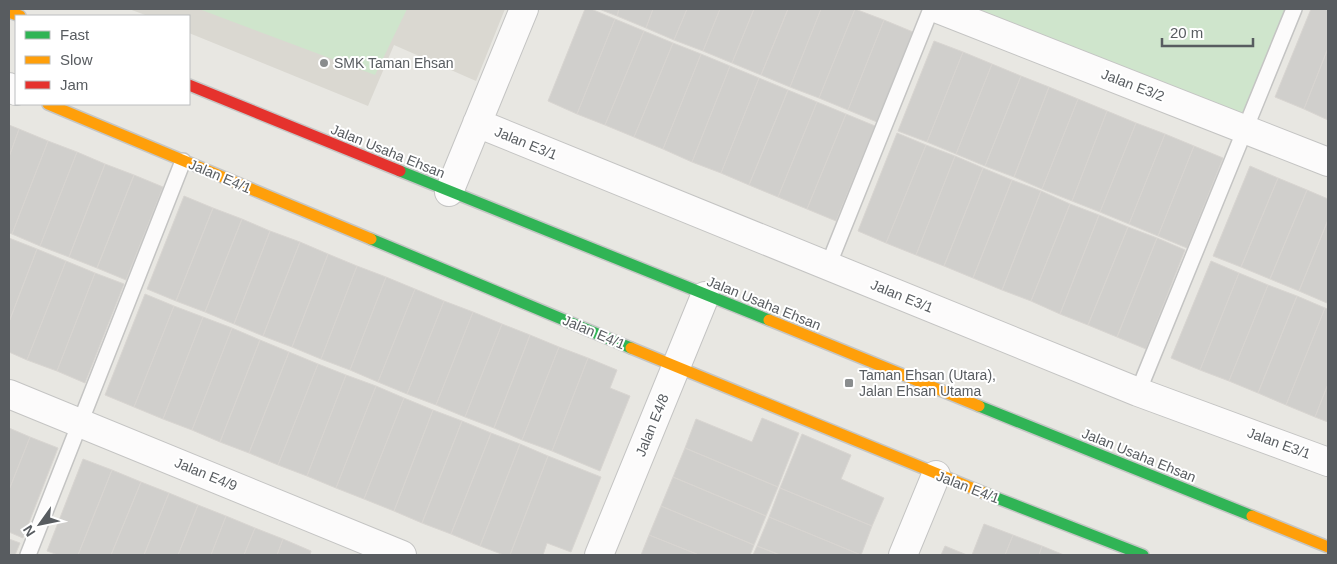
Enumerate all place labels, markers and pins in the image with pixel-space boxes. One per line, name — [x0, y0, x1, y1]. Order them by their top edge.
place label: SMK Taman Ehsan — [334, 55, 454, 71]
marker: SMK Taman Ehsan — [318, 57, 330, 69]
place label: Taman Ehsan (Utara), Jalan Ehsan Utama — [859, 367, 996, 399]
marker: Taman Ehsan (Utara), Jalan Ehsan Utama — [843, 377, 855, 389]

